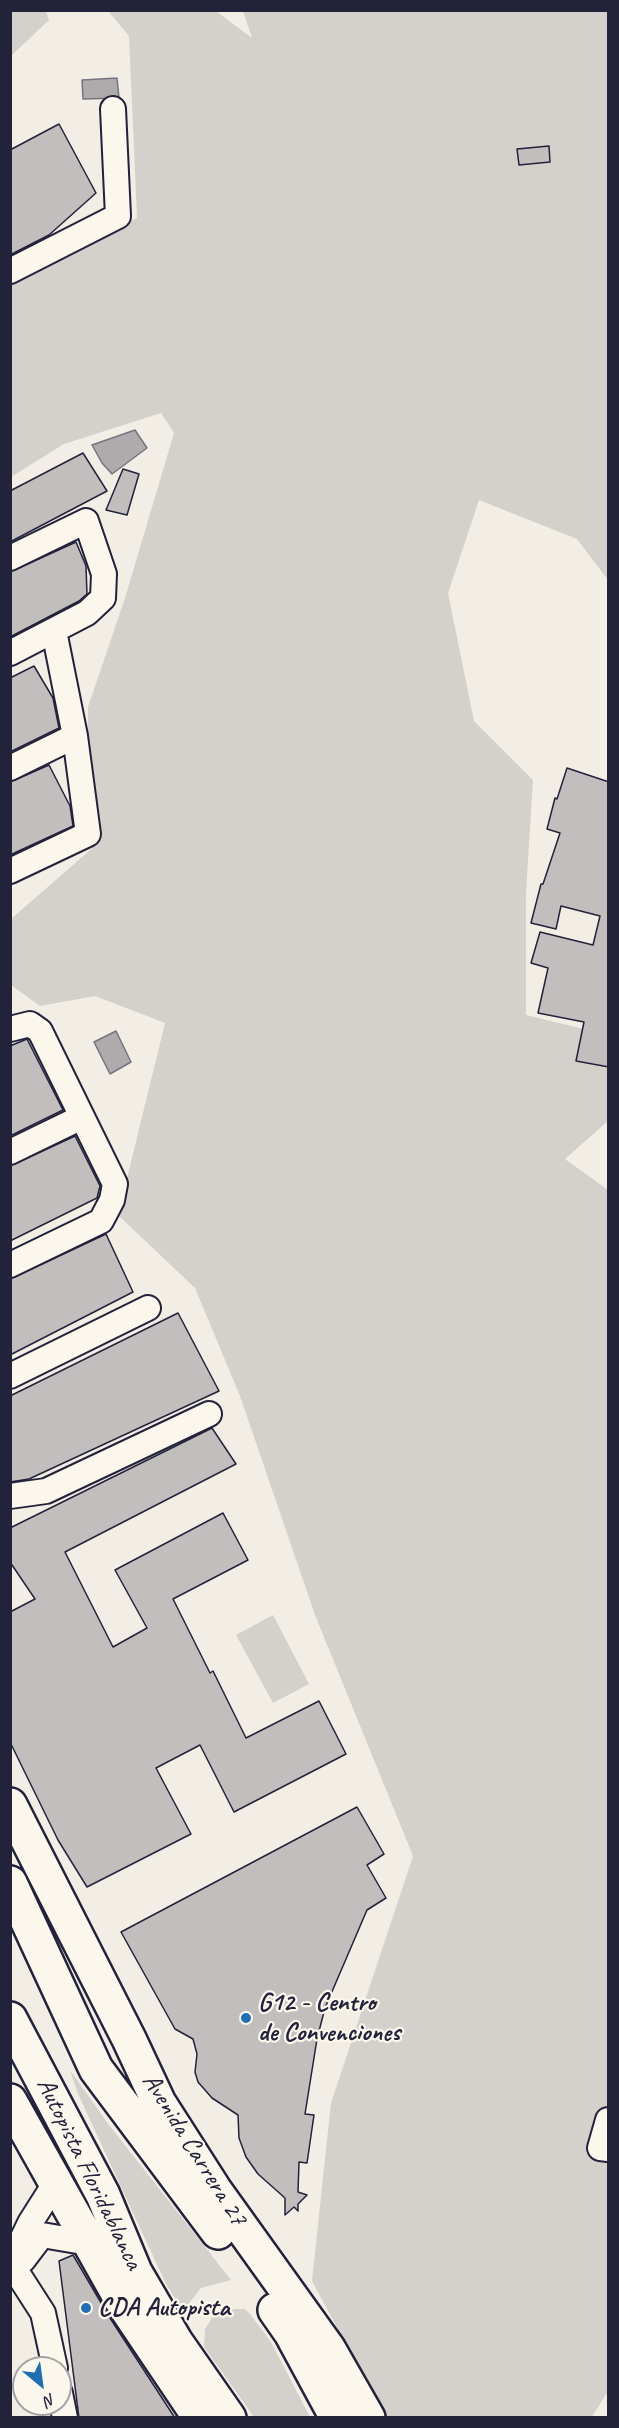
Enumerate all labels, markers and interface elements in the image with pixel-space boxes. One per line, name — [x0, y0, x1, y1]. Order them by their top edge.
place label: G12 - Centro de Convenciones — [258, 1987, 400, 2048]
marker: G12 - Centro de Convenciones — [239, 2011, 253, 2025]
street label: Avenida Carrera 27 — [135, 2068, 253, 2232]
street label: Autopista Floridablanca — [29, 2073, 149, 2275]
place label: CDA Autopista — [98, 2292, 230, 2324]
marker: CDA Autopista — [79, 2301, 93, 2315]
north arrow — [12, 2356, 72, 2416]
text: N — [41, 2389, 59, 2411]

